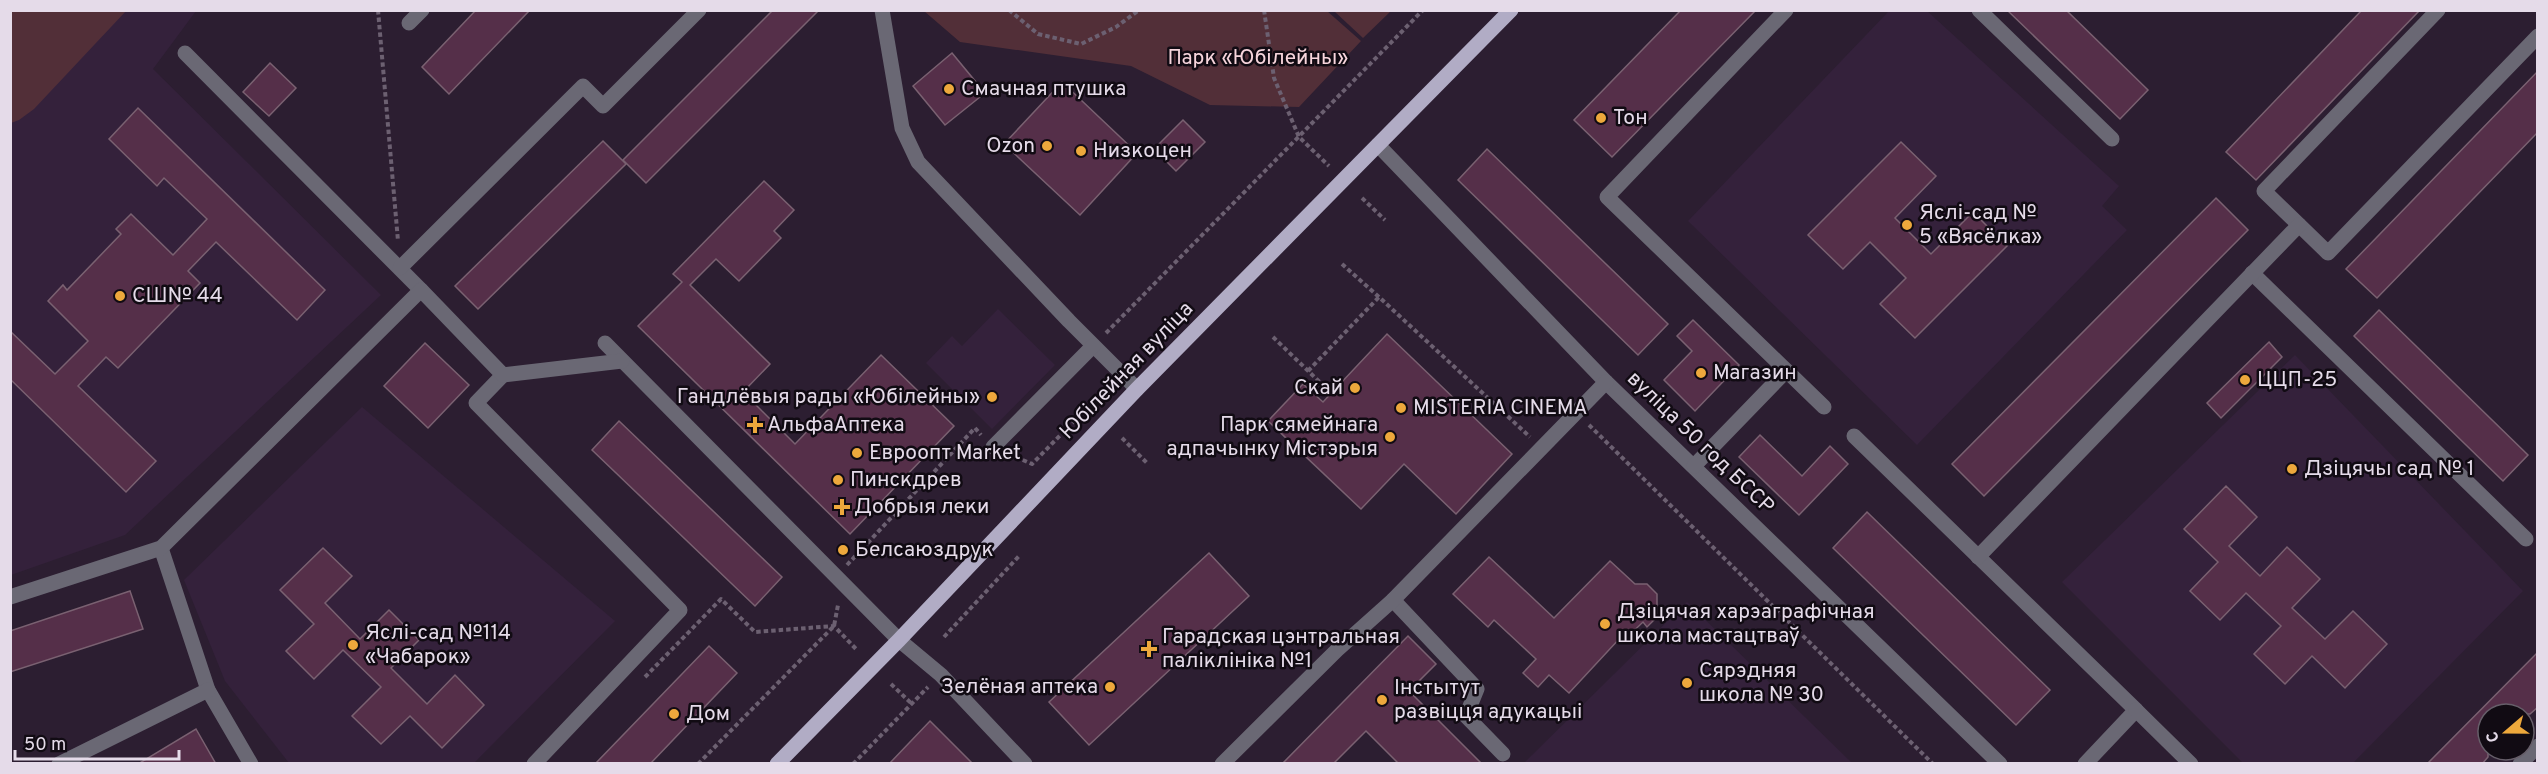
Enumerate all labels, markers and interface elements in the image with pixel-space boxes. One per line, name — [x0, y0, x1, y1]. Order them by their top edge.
park label: Парк «Юбілейны» — [1168, 45, 1349, 72]
place label: Смачная птушка — [961, 76, 1126, 103]
marker: Смачная птушка — [942, 82, 956, 96]
place label: Тон — [1613, 105, 1648, 132]
marker: Тон — [1594, 111, 1608, 125]
place label: Ozon — [986, 133, 1035, 160]
place label: Низкоцен — [1093, 138, 1192, 165]
marker: Ozon — [1040, 139, 1054, 153]
marker: Низкоцен — [1074, 144, 1088, 158]
place label: Яслі-сад № 5 «Вясёлка» — [1919, 200, 2042, 251]
marker: Яслі-сад № 5 «Вясёлка» — [1900, 218, 1914, 232]
place label: СШ№ 44 — [132, 283, 223, 310]
marker: СШ№ 44 — [113, 289, 127, 303]
street label: Юбілейная вуліца — [1054, 296, 1200, 446]
place label: Магазин — [1713, 360, 1797, 387]
street label: вуліца 50 год БССР — [1621, 366, 1779, 520]
marker: Магазин — [1694, 366, 1708, 380]
place label: ЦЦП-25 — [2257, 367, 2337, 394]
marker: ЦЦП-25 — [2238, 373, 2252, 387]
place label: Скай — [1294, 375, 1343, 402]
marker: Скай — [1348, 381, 1362, 395]
place label: Гандлёвыя рады «Юбілейны» — [677, 384, 980, 411]
marker: Гандлёвыя рады «Юбілейны» — [985, 390, 999, 404]
place label: MISTERIA CINEMA — [1413, 395, 1588, 422]
marker: MISTERIA CINEMA — [1394, 401, 1408, 415]
place label: АльфаАптека — [767, 412, 904, 439]
place label: Парк сямейнага адпачынку Містэрыя — [1167, 412, 1378, 463]
marker: АльфаАптека — [748, 418, 762, 432]
marker: Парк сямейнага адпачынку Містэрыя — [1383, 430, 1397, 444]
place label: Евроопт Market — [869, 440, 1021, 467]
marker: Евроопт Market — [850, 446, 864, 460]
place label: Дзіцячы сад № 1 — [2304, 456, 2475, 483]
marker: Дзіцячы сад № 1 — [2285, 462, 2299, 476]
place label: Пинскдрев — [850, 467, 962, 494]
marker: Пинскдрев — [831, 473, 845, 487]
place label: Добрыя леки — [854, 494, 989, 521]
marker: Добрыя леки — [835, 500, 849, 514]
place label: Белсаюздрук — [855, 537, 993, 564]
marker: Белсаюздрук — [836, 543, 850, 557]
place label: Дзіцячая харэаграфічная школа мастацтваў — [1617, 599, 1875, 650]
marker: Дзіцячая харэаграфічная школа мастацтваў — [1598, 617, 1612, 631]
place label: Яслі-сад №114 «Чабарок» — [365, 620, 511, 671]
place label: Гарадская цэнтральная паліклініка №1 — [1162, 624, 1400, 675]
marker: Яслі-сад №114 «Чабарок» — [346, 638, 360, 652]
marker: Гарадская цэнтральная паліклініка №1 — [1140, 640, 1158, 658]
place label: Сярэдняя школа № 30 — [1699, 658, 1824, 709]
place label: Зелёная аптека — [941, 674, 1098, 701]
place label: Інстытут развіцця адукацыі — [1394, 675, 1582, 726]
marker: Сярэдняя школа № 30 — [1680, 676, 1694, 690]
marker: Зелёная аптека — [1103, 680, 1117, 694]
marker: Інстытут развіцця адукацыі — [1375, 693, 1389, 707]
place label: Дом — [686, 701, 730, 728]
north arrow — [2476, 702, 2536, 762]
marker: Дом — [667, 707, 681, 721]
scale bar — [15, 723, 178, 761]
text: С — [2483, 728, 2505, 745]
text: 50 m — [24, 734, 66, 757]

